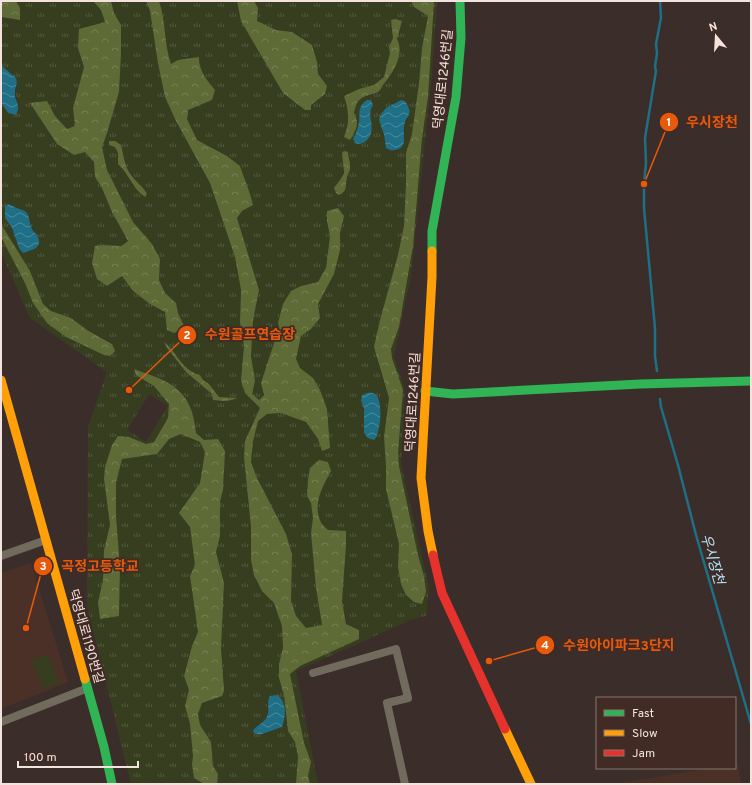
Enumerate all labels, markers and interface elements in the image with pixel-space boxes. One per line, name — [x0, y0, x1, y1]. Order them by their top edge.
north arrow — [696, 16, 736, 56]
text: N — [707, 20, 719, 35]
street label: 덕영대로1246번길 — [431, 29, 457, 130]
callout: 우시장천 — [659, 109, 746, 135]
text: 우시장천 — [686, 114, 738, 132]
text: 1 — [667, 115, 671, 131]
callout: 수원골프연습장 — [177, 322, 303, 348]
text: 수원골프연습장 — [205, 327, 295, 344]
text: 2 — [183, 328, 191, 344]
street label: 덕영대로1246번길 — [403, 352, 425, 453]
water label: 우시장천 — [696, 532, 727, 588]
callout: 곡정고등학교 — [33, 553, 147, 579]
text: 곡정고등학교 — [61, 558, 139, 576]
text: 3 — [39, 559, 47, 575]
street label: 덕영대로1190번길 — [64, 587, 106, 686]
callout: 수원아이파크3단지 — [535, 632, 683, 658]
text: 4 — [541, 638, 549, 654]
text: 수원아이파크3단지 — [563, 638, 675, 655]
legend — [596, 697, 736, 769]
text: Fast — [632, 706, 654, 722]
text: Slow — [632, 726, 658, 742]
scale bar — [18, 743, 138, 769]
text: Jam — [632, 746, 655, 762]
text: 100 m — [24, 750, 57, 766]

